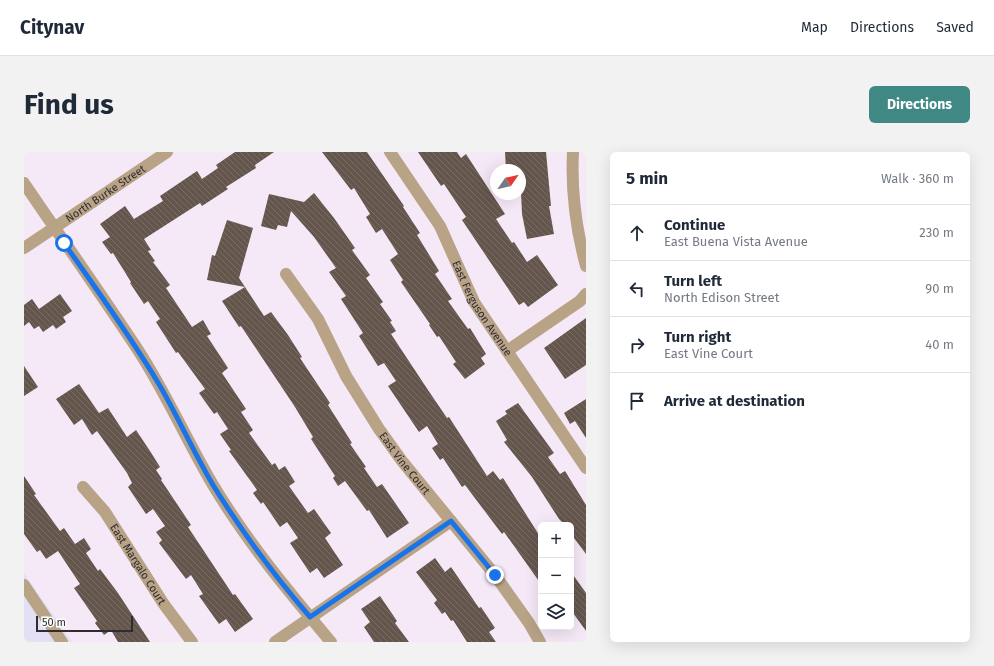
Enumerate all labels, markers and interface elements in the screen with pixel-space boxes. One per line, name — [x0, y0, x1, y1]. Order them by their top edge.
text: Citynav — [20, 16, 84, 39]
text: Map — [801, 19, 828, 36]
text: Directions — [850, 19, 914, 36]
text: Saved — [936, 19, 974, 36]
button: Directions — [869, 86, 970, 123]
text: Find us — [24, 88, 114, 121]
street label: North Burke Street — [63, 162, 148, 225]
north arrow — [490, 164, 526, 200]
text: 5 min — [626, 168, 668, 189]
text: Walk · 360 m — [881, 171, 954, 186]
text: Continue — [664, 216, 725, 234]
icon: ahead — [626, 222, 648, 244]
text: 230 m — [919, 225, 954, 240]
route start — [55, 234, 73, 252]
text: East Buena Vista Avenue — [664, 234, 808, 249]
street label: East Ferguson Avenue — [449, 259, 515, 359]
text: Turn left — [664, 272, 722, 290]
icon: left — [626, 278, 648, 300]
text: 90 m — [925, 281, 954, 296]
text: North Edison Street — [664, 290, 779, 305]
text: Turn right — [664, 328, 731, 346]
icon: right — [626, 334, 648, 356]
text: 40 m — [925, 337, 954, 352]
text: East Vine Court — [664, 346, 753, 361]
icon: arrive — [626, 390, 648, 412]
text: Arrive at destination — [664, 392, 805, 410]
street label: East Vine Court — [376, 430, 433, 497]
street label: East Margalo Court — [107, 521, 168, 607]
map controls — [538, 522, 574, 630]
button: + — [538, 522, 574, 558]
button: − — [538, 558, 574, 594]
route end — [486, 566, 504, 584]
button: layers — [538, 594, 574, 630]
scale bar — [36, 614, 133, 633]
text: 50 m — [42, 616, 66, 629]

